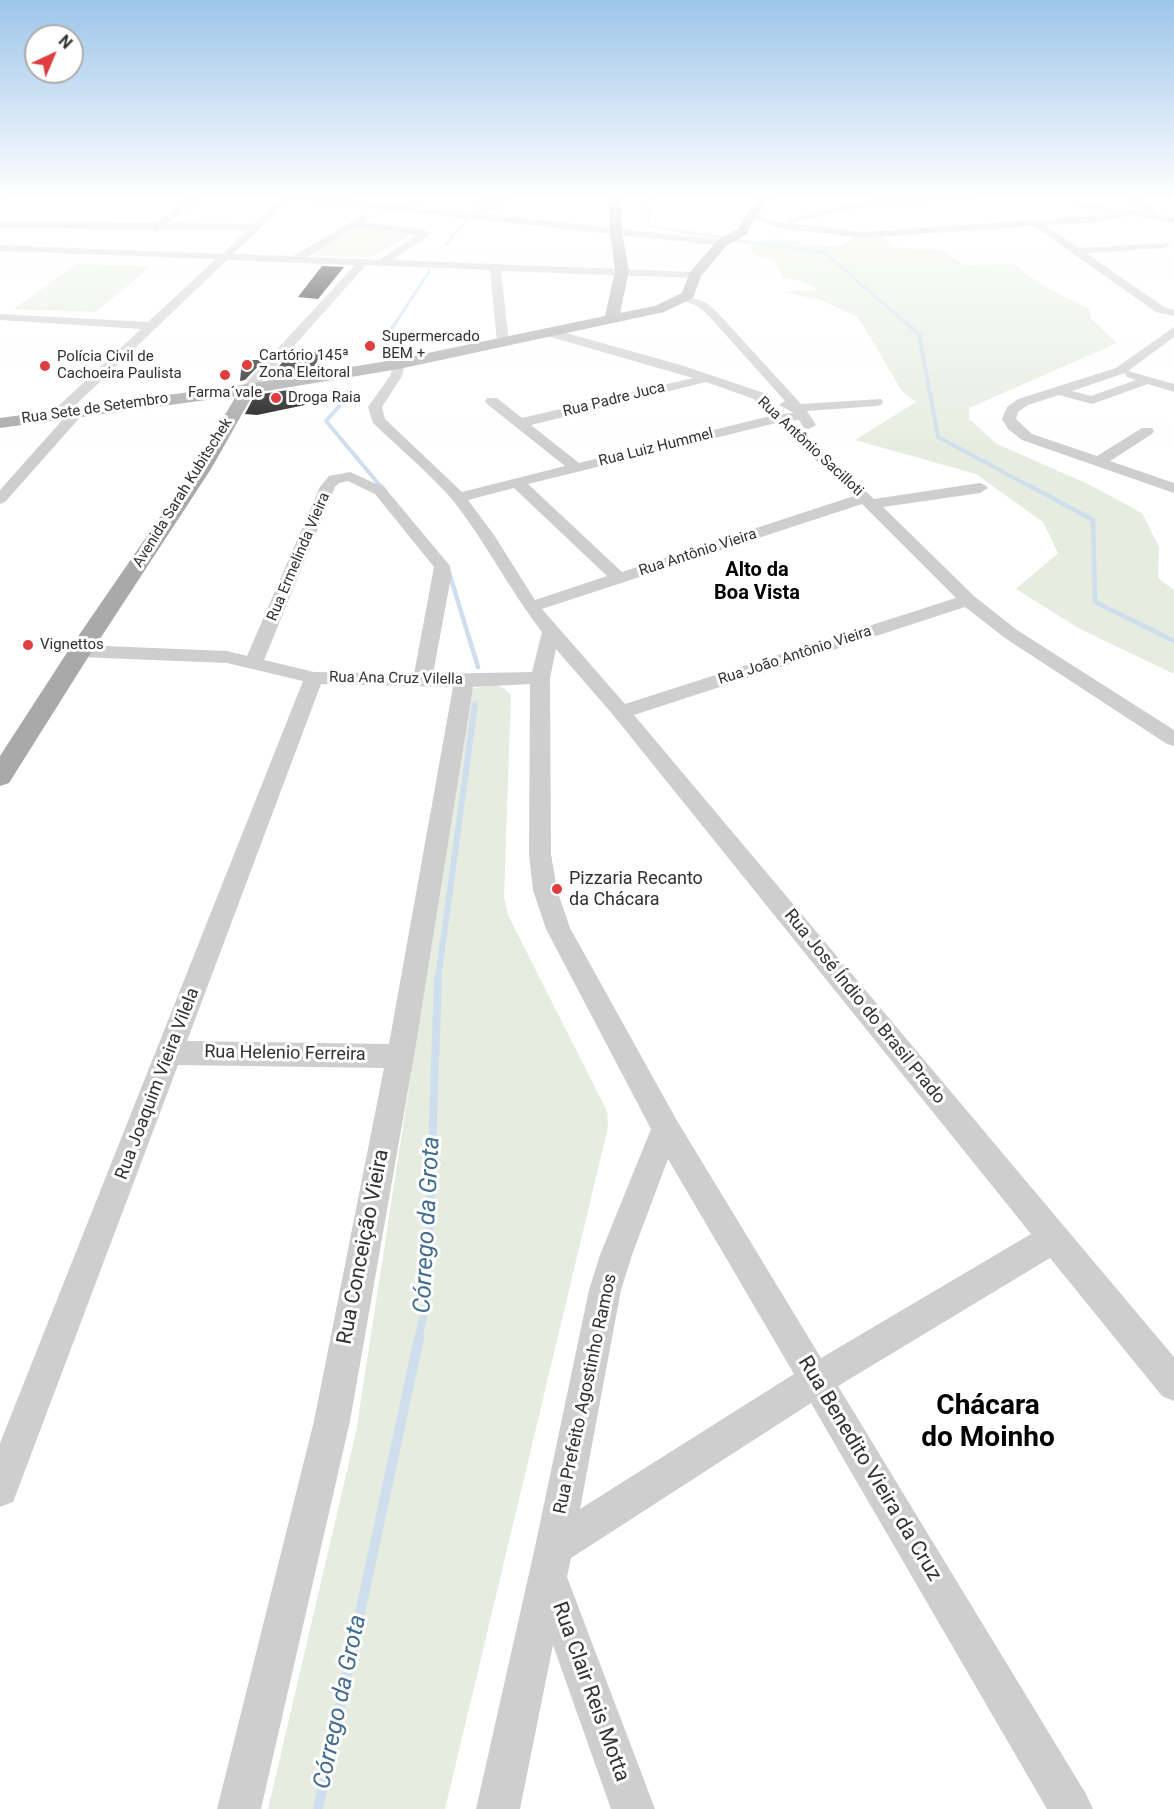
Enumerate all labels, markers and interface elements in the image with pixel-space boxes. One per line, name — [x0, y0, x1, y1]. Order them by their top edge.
north arrow — [24, 24, 84, 84]
text: N — [55, 31, 76, 53]
place label: Supermercado BEM + — [382, 328, 480, 363]
marker: Supermercado BEM + — [363, 339, 377, 353]
place label: Cartório 145ª Zona Eleitoral — [259, 347, 350, 382]
place label: Polícia Civil de Cachoeira Paulista — [57, 348, 182, 383]
marker: Cartório 145ª Zona Eleitoral — [240, 358, 254, 372]
marker: Polícia Civil de Cachoeira Paulista — [38, 359, 52, 373]
marker: Farma´vale — [218, 368, 232, 382]
street label: Rua Padre Juca — [561, 379, 667, 421]
place label: Farma´vale — [188, 384, 262, 402]
place label: Droga Raia — [288, 389, 361, 407]
street label: Rua Sete de Setembro — [21, 390, 169, 428]
marker: Droga Raia — [269, 391, 283, 405]
street label: Rua Antônio Sacilloti — [753, 393, 867, 501]
street label: Avenida Sarah Kubitschek — [130, 415, 236, 571]
street label: Rua Luiz Hummel — [597, 425, 715, 471]
street label: Rua Ermelinda Vieira — [264, 490, 334, 624]
street label: Rua Antônio Vieira — [637, 525, 759, 581]
district label: Alto da Boa Vista — [714, 559, 800, 606]
street label: Rua João Antônio Vieira — [716, 623, 874, 689]
place label: Vignettos — [40, 636, 104, 654]
marker: Vignettos — [21, 638, 35, 652]
street label: Rua Ana Cruz Vilella — [329, 669, 463, 689]
place label: Pizzaria Recanto da Chácara — [569, 868, 703, 910]
marker: Pizzaria Recanto da Chácara — [550, 882, 564, 896]
street label: Rua José Índio do Brasil Prado — [779, 905, 949, 1109]
street label: Rua Joaquim Vieira Vilela — [111, 985, 205, 1183]
street label: Rua Helenio Ferreira — [204, 1042, 366, 1066]
water label: Córrego da Grota — [409, 1136, 447, 1314]
street label: Rua Conceição Vieira — [333, 1147, 395, 1347]
street label: Rua Prefeito Agostinho Ramos — [550, 1272, 622, 1516]
street label: Rua Benedito Vieira da Cruz — [792, 1352, 946, 1586]
district label: Chácara do Moinho — [921, 1390, 1055, 1456]
street label: Rua Clair Reis Motta — [546, 1599, 634, 1785]
water label: Córrego da Grota — [308, 1612, 374, 1792]

